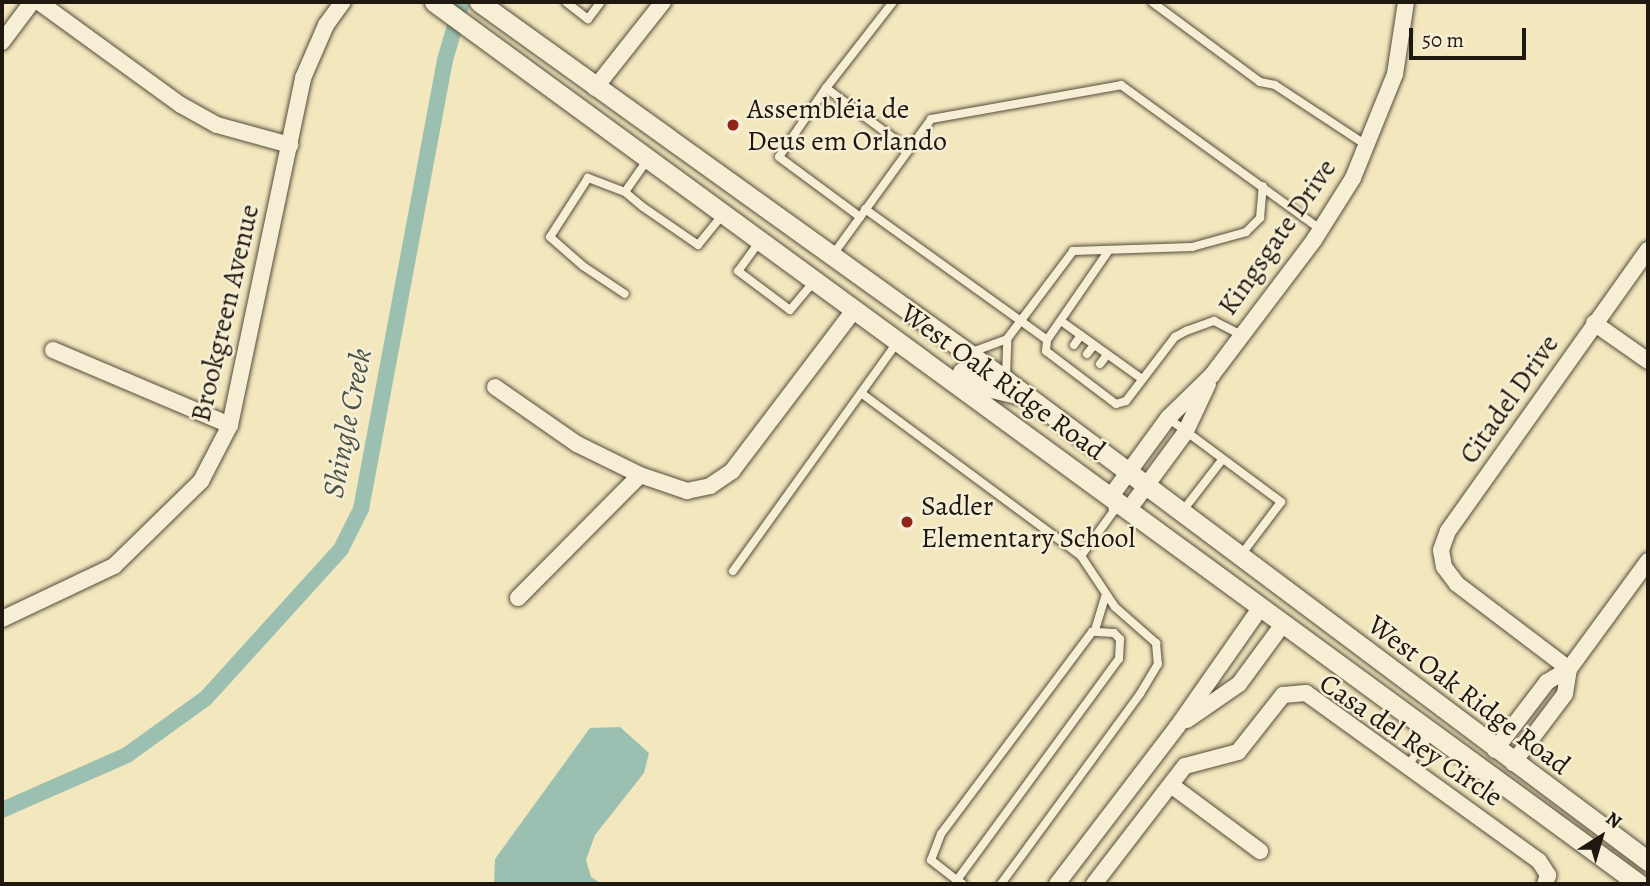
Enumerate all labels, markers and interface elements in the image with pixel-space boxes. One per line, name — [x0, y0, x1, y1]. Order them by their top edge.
scale bar — [1412, 14, 1529, 58]
text: 50 m — [1422, 26, 1464, 54]
place label: Assembléia de Deus em Orlando — [747, 92, 947, 158]
marker: Assembléia de Deus em Orlando — [725, 117, 741, 133]
street label: Kingsgate Drive — [1211, 152, 1343, 322]
street label: Brookgreen Avenue — [184, 201, 266, 425]
street label: West Oak Ridge Road — [894, 297, 1112, 467]
street label: Citadel Drive — [1452, 328, 1566, 470]
water label: Shingle Creek — [315, 345, 379, 501]
place label: Sadler Elementary School — [921, 489, 1135, 555]
marker: Sadler Elementary School — [899, 514, 915, 530]
street label: West Oak Ridge Road — [1361, 608, 1577, 782]
street label: Casa del Rey Circle — [1313, 666, 1509, 814]
north arrow — [1566, 802, 1636, 872]
text: N — [1600, 806, 1627, 835]

